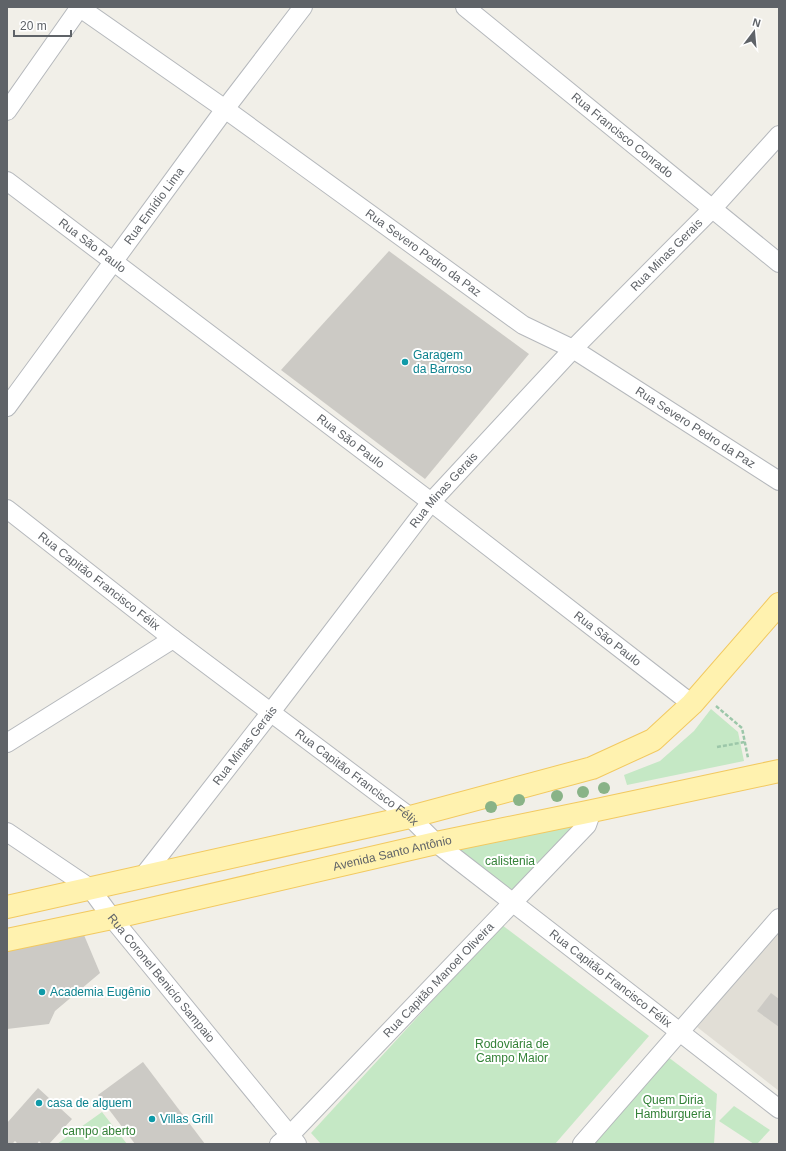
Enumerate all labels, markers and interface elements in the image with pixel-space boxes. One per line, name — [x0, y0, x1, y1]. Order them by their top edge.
scale bar — [14, 12, 71, 38]
north arrow — [734, 12, 774, 52]
text: N — [751, 16, 762, 29]
text: 20 m — [20, 19, 47, 33]
street label: Rua Francisco Conrado — [569, 90, 676, 181]
street label: Rua Emídio Lima — [121, 164, 187, 247]
street label: Rua Severo Pedro da Paz — [363, 206, 484, 299]
street label: Rua São Paulo — [56, 216, 129, 276]
street label: Rua Minas Gerais — [628, 216, 705, 294]
place label: Garagem da Barroso — [413, 348, 472, 376]
marker: Garagem da Barroso — [400, 357, 410, 367]
street label: Rua Severo Pedro da Paz — [633, 384, 758, 471]
street label: Rua São Paulo — [314, 411, 387, 471]
street label: Rua Minas Gerais — [407, 449, 481, 531]
street label: Rua Capitão Francisco Félix — [35, 529, 163, 633]
street label: Rua São Paulo — [571, 608, 644, 669]
street label: Rua Minas Gerais — [210, 703, 280, 788]
street label: Rua Capitão Francisco Félix — [292, 726, 421, 828]
street label: Avenida Santo Antônio — [332, 833, 453, 874]
park label: calistenia — [485, 854, 535, 868]
street label: Rua Coronel Benicío Sampaio — [105, 911, 218, 1045]
street label: Rua Capitão Manoel Oliveira — [380, 919, 497, 1040]
street label: Rua Capitão Francisco Félix — [547, 927, 675, 1030]
place label: Academia Eugênio — [50, 985, 151, 999]
marker: Academia Eugênio — [37, 987, 47, 997]
park label: Rodoviária de Campo Maior — [475, 1037, 549, 1065]
park label: Quem Diria Hamburgueria — [635, 1093, 711, 1121]
place label: casa de alguem — [47, 1096, 132, 1110]
marker: casa de alguem — [34, 1098, 44, 1108]
place label: Villas Grill — [160, 1112, 213, 1126]
marker: Villas Grill — [147, 1114, 157, 1124]
park label: campo aberto — [62, 1124, 136, 1138]

